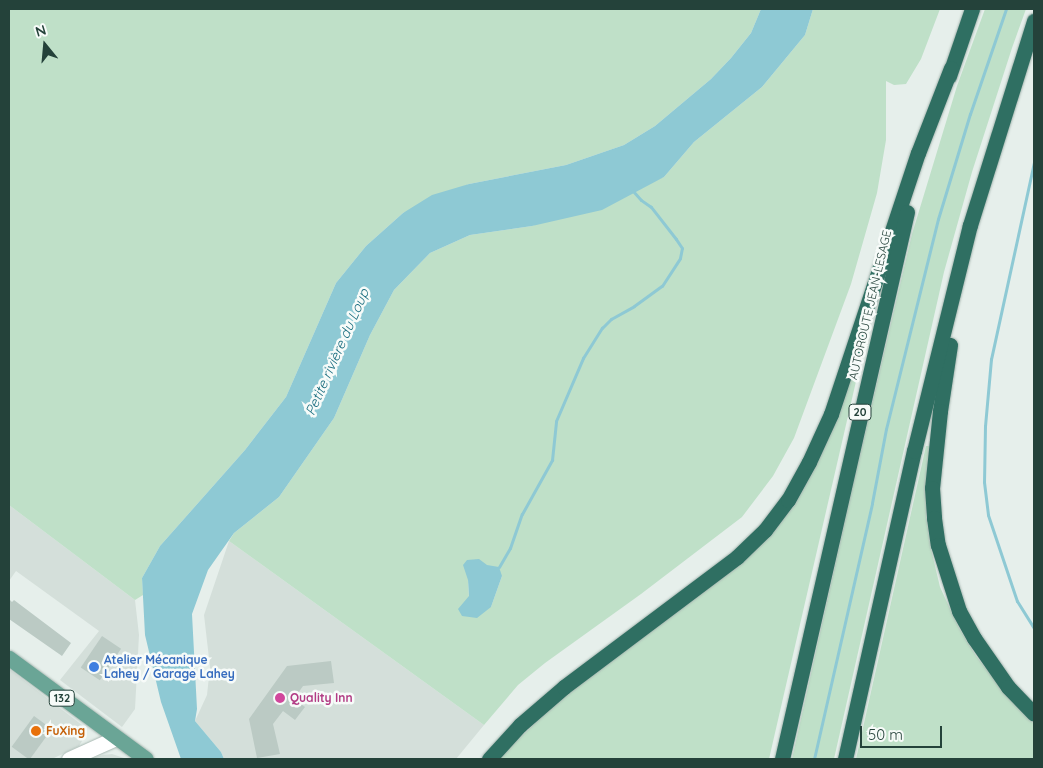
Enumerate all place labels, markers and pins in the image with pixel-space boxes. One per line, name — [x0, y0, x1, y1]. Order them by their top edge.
place label: Atelier Mécanique Lahey / Garage Lahey — [104, 653, 235, 681]
marker: Atelier Mécanique Lahey / Garage Lahey — [88, 661, 100, 673]
place label: Quality Inn — [290, 691, 353, 705]
marker: Quality Inn — [274, 692, 286, 704]
place label: FuXing — [46, 724, 85, 738]
marker: FuXing — [30, 725, 42, 737]

